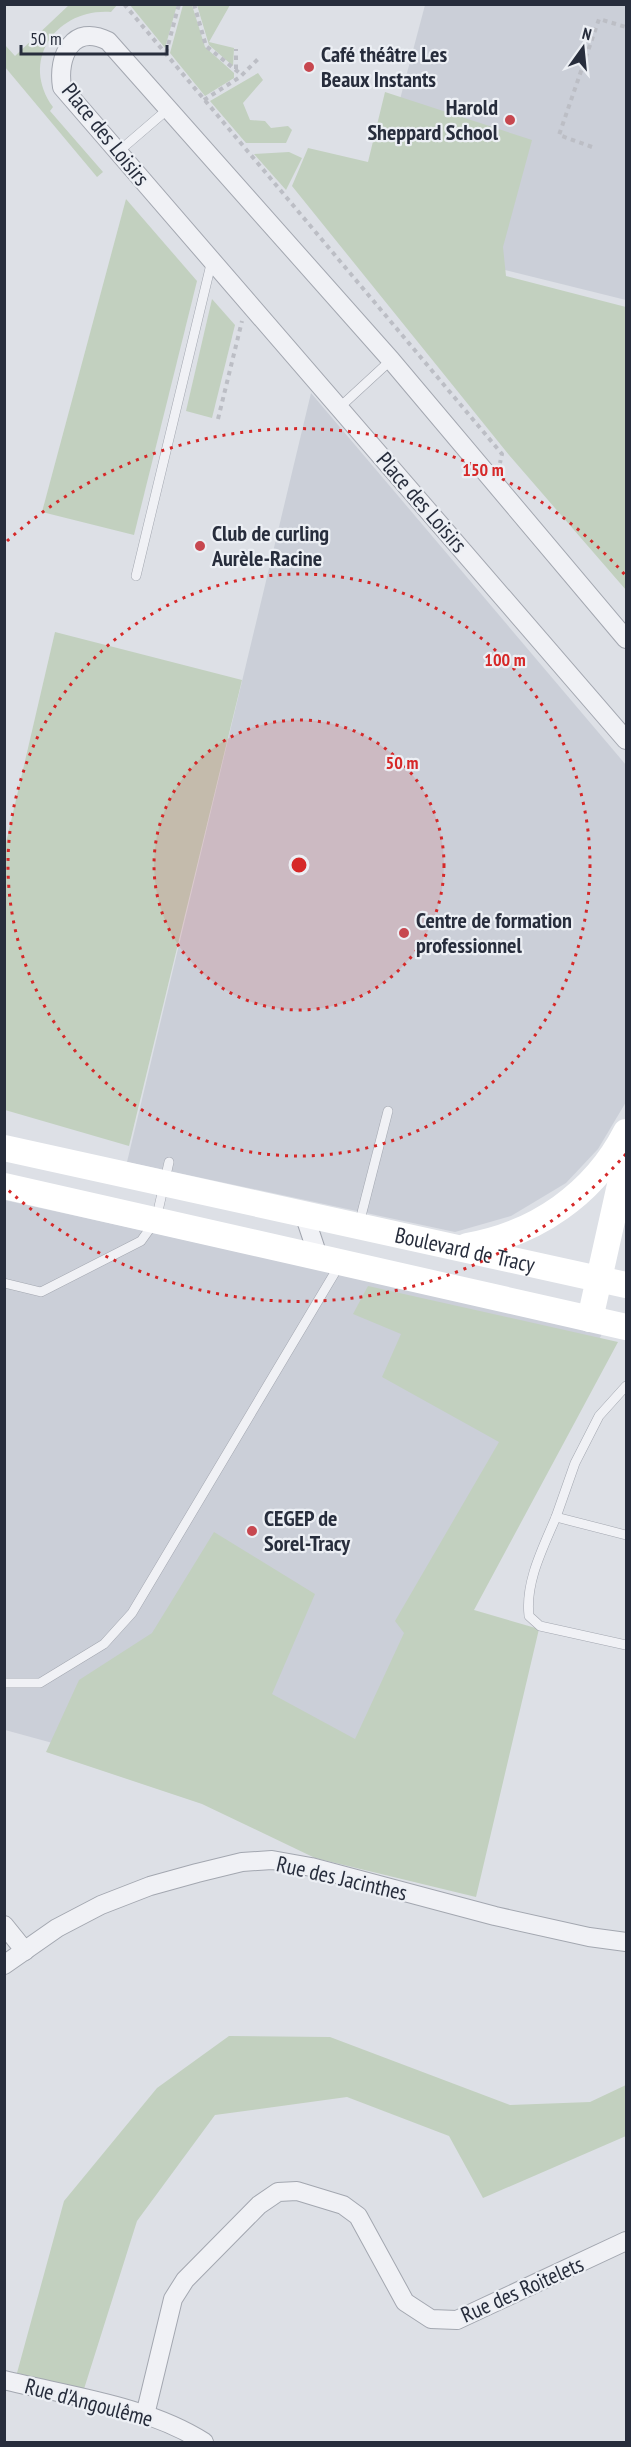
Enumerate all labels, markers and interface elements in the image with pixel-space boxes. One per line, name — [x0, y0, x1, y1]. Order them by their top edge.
scale bar — [21, 18, 166, 56]
north arrow — [553, 18, 613, 78]
text: N — [580, 23, 594, 44]
text: 50 m — [30, 27, 62, 50]
place label: Café théâtre Les Beaux Instants — [321, 40, 447, 93]
marker: Café théâtre Les Beaux Instants — [302, 60, 316, 74]
street label: Place des Loisirs — [56, 77, 156, 191]
place label: Harold Sheppard School — [367, 93, 499, 146]
marker: Harold Sheppard School — [503, 113, 517, 127]
street label: Place des Loisirs — [371, 446, 473, 558]
text: 150 m — [462, 458, 504, 481]
place label: Club de curling Aurèle-Racine — [211, 519, 329, 572]
marker: Club de curling Aurèle-Racine — [193, 539, 207, 553]
text: 100 m — [484, 648, 526, 671]
text: 50 m — [386, 751, 418, 774]
centre of rings — [289, 855, 309, 875]
place label: Centre de formation professionnel — [416, 906, 572, 959]
marker: Centre de formation professionnel — [397, 926, 411, 940]
street label: Boulevard de Tracy — [392, 1221, 538, 1279]
place label: CEGEP de Sorel-Tracy — [264, 1504, 351, 1557]
marker: CEGEP de Sorel-Tracy — [245, 1524, 259, 1538]
street label: Rue des Jacinthes — [274, 1849, 410, 1907]
street label: Rue des Roitelets — [456, 2250, 588, 2328]
street label: Rue d'Angoulême — [22, 2371, 156, 2433]

